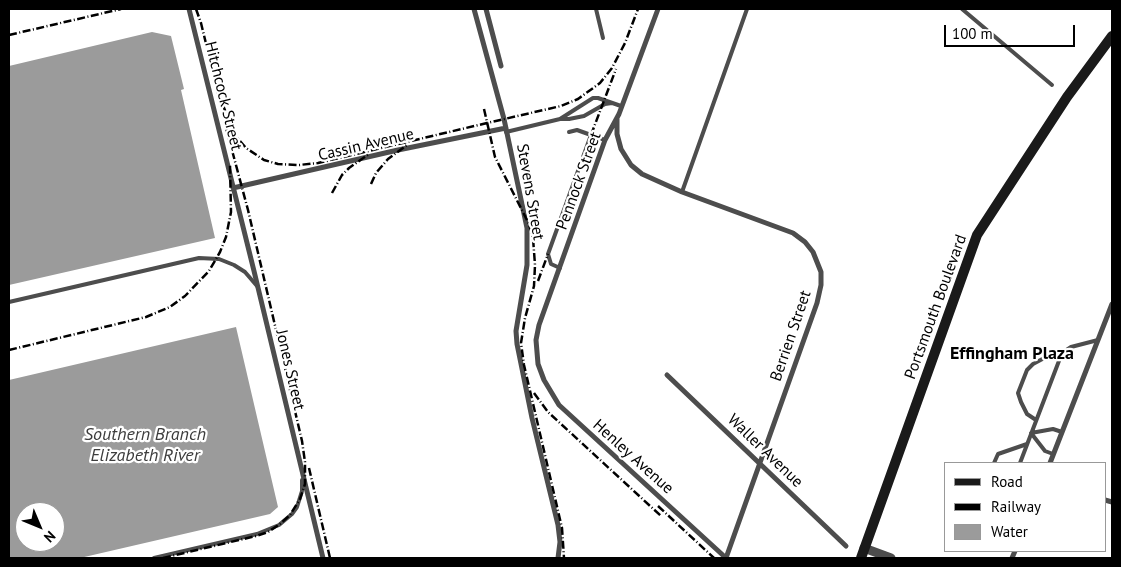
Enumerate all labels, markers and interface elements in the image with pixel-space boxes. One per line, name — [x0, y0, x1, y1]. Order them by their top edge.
scale bar — [946, 15, 1077, 47]
text: 100 m — [952, 24, 993, 43]
street label: Hitchcock Street — [200, 39, 246, 153]
street label: Cassin Avenue — [316, 125, 416, 165]
street label: Pennock Street — [552, 130, 606, 232]
street label: Stevens Street — [512, 142, 548, 242]
street label: Portsmouth Boulevard — [901, 232, 971, 382]
street label: Berrien Street — [767, 288, 815, 384]
street label: Jones Street — [271, 328, 309, 412]
district label: Effingham Plaza — [950, 343, 1074, 365]
street label: Waller Avenue — [723, 410, 807, 492]
street label: Henley Avenue — [589, 416, 677, 498]
water label: Southern Branch Elizabeth River — [84, 424, 206, 466]
legend — [944, 462, 1106, 552]
text: Road — [991, 472, 1023, 491]
text: Railway — [991, 497, 1041, 516]
north arrow — [15, 502, 65, 552]
text: Water — [991, 522, 1028, 541]
text: N — [40, 527, 60, 547]

